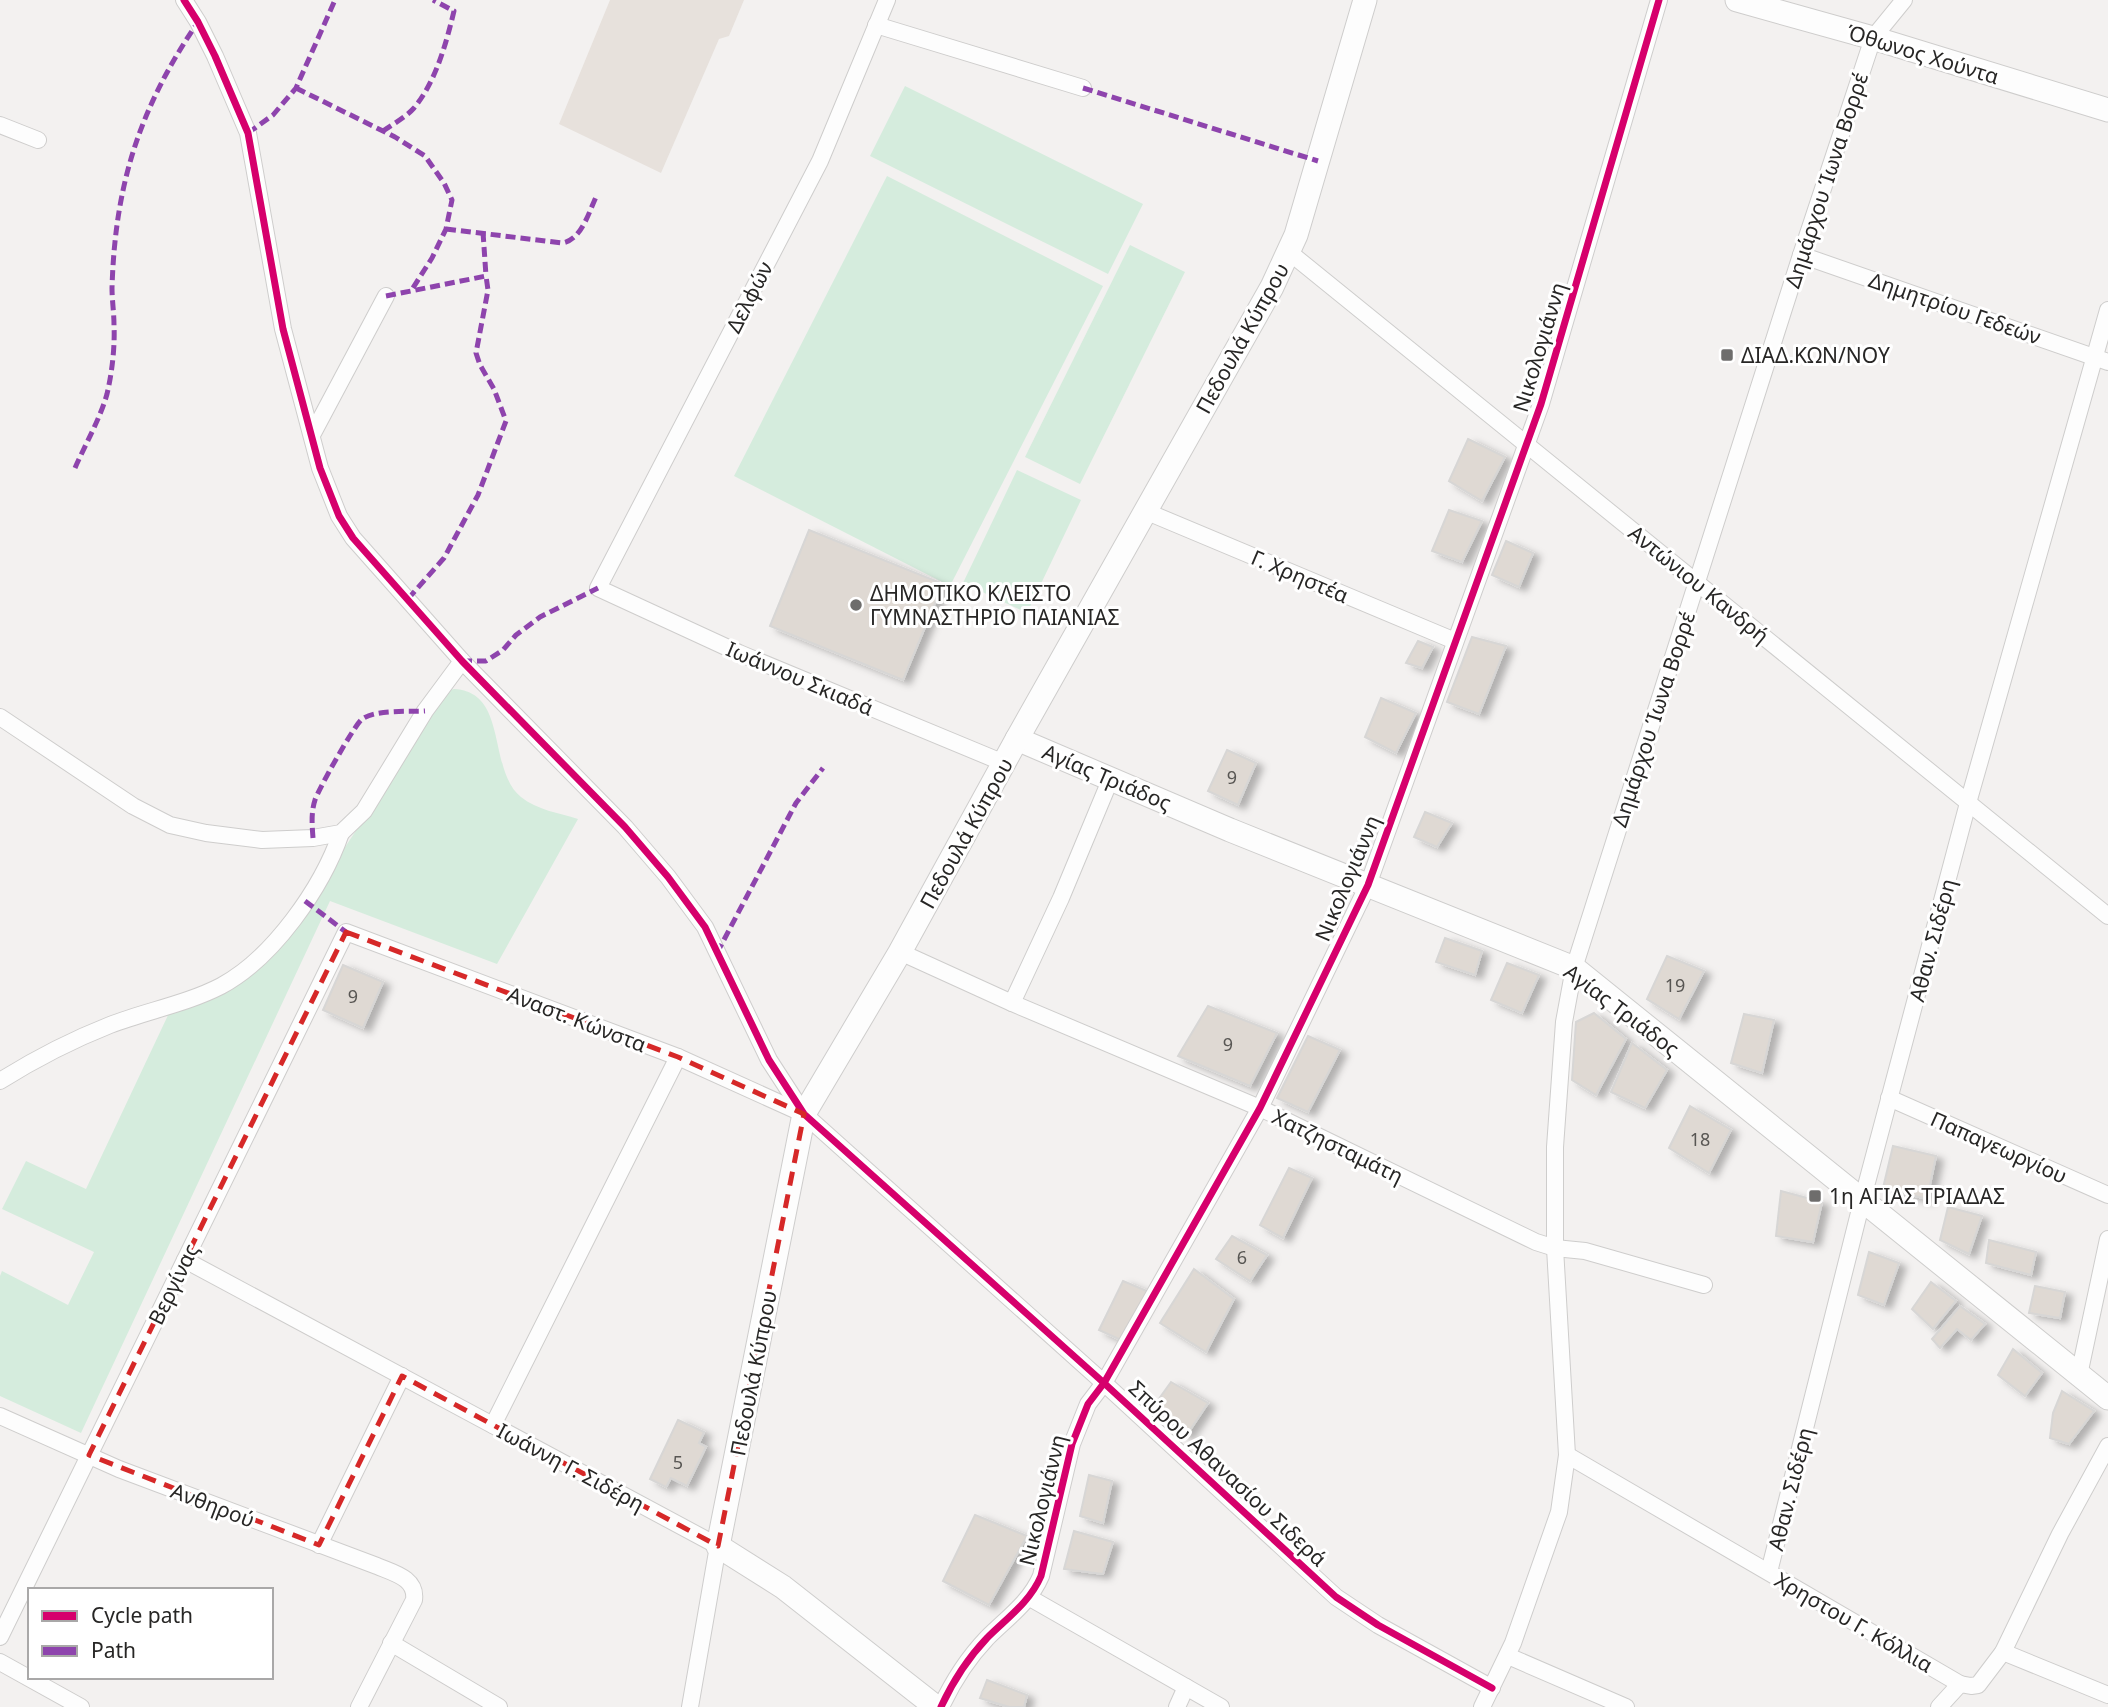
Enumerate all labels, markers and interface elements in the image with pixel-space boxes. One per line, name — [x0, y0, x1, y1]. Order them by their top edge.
street label: Όθωνος Χούντα — [1844, 18, 2002, 90]
street label: Δημάρχου Ίωνα Βορρέ — [1778, 69, 1874, 291]
street label: Δελφών — [719, 256, 779, 337]
street label: Πεδουλά Κύπρου — [1189, 258, 1295, 418]
street label: Δημητρίου Γεδεών — [1865, 265, 2045, 351]
street label: Νικολογιάννη — [1506, 279, 1572, 415]
place label: ΔΙΑΔ.ΚΩΝ/ΝΟΥ — [1741, 341, 1890, 369]
marker: ΔΙΑΔ.ΚΩΝ/ΝΟΥ — [1719, 347, 1735, 363]
street label: Αντώνιου Κανδρή — [1623, 519, 1775, 649]
street label: Γ. Χρηστέα — [1247, 543, 1353, 609]
place label: ΔΗΜΟΤΙΚΟ ΚΛΕΙΣΤΟ ΓΥΜΝΑΣΤΗΡΙΟ ΠΑΙΑΝΙΑΣ — [870, 579, 1120, 631]
marker: ΔΗΜΟΤΙΚΟ ΚΛΕΙΣΤΟ ΓΥΜΝΑΣΤΗΡΙΟ ΠΑΙΑΝΙΑΣ — [848, 597, 864, 613]
street label: Δημάρχου Ίωνα Βορρέ — [1605, 608, 1701, 830]
street label: Ιωάννου Σκιαδά — [722, 634, 878, 722]
street label: Αγίας Τριάδος — [1038, 737, 1176, 817]
street label: Πεδουλά Κύπρου — [913, 753, 1019, 913]
house number: 9 — [1227, 765, 1237, 789]
street label: Νικολογιάννη — [1308, 811, 1386, 945]
street label: Αθαν. Σιδέρη — [1902, 875, 1962, 1005]
street label: Αγίας Τριάδος — [1559, 958, 1685, 1062]
house number: 19 — [1665, 973, 1685, 997]
street label: Αναστ. Κώνστα — [504, 980, 650, 1058]
house number: 9 — [348, 984, 358, 1008]
house number: 9 — [1223, 1032, 1233, 1056]
street label: Χατζησταμάτη — [1268, 1102, 1408, 1190]
street label: Παπαγεωργίου — [1926, 1104, 2072, 1190]
house number: 18 — [1690, 1127, 1710, 1151]
place label: 1η ΑΓΙΑΣ ΤΡΙΑΔΑΣ — [1829, 1182, 2005, 1210]
marker: 1η ΑΓΙΑΣ ΤΡΙΑΔΑΣ — [1807, 1188, 1823, 1204]
street label: Βεργίνας — [141, 1239, 205, 1329]
house number: 6 — [1237, 1245, 1247, 1269]
street label: Πεδουλά Κύπρου — [723, 1288, 783, 1458]
street label: Σπύρου Αθανασίου Σιδερά — [1123, 1374, 1333, 1572]
street label: Ιωάννη Γ. Σιδέρη — [493, 1416, 649, 1518]
street label: Αθαν. Σιδέρη — [1761, 1424, 1819, 1554]
street label: Νικολογιάννη — [1012, 1431, 1072, 1569]
house number: 5 — [673, 1450, 683, 1474]
street label: Ανθηρού — [167, 1476, 259, 1534]
street label: Χρηστου Γ. Κόλλια — [1770, 1565, 1938, 1679]
legend — [28, 1588, 273, 1679]
text: Cycle path — [91, 1601, 193, 1629]
text: Path — [91, 1636, 136, 1664]

